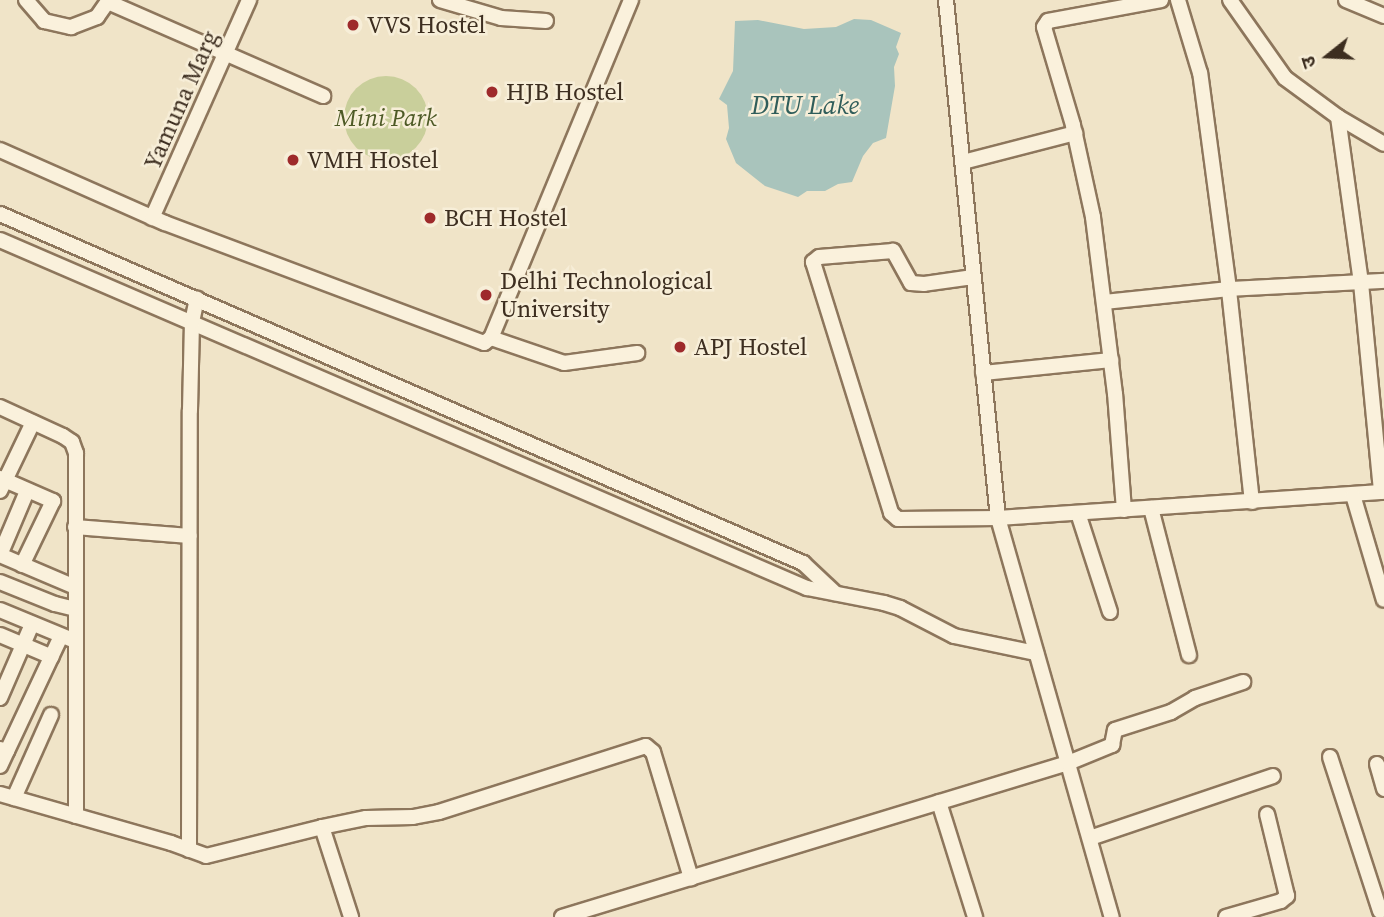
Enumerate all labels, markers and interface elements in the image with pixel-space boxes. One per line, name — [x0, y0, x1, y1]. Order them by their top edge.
place label: VVS Hostel — [367, 11, 486, 39]
marker: VVS Hostel — [345, 17, 361, 33]
north arrow — [1293, 21, 1363, 91]
street label: Yamuna Marg — [138, 26, 224, 174]
text: उ — [1294, 53, 1322, 72]
place label: HJB Hostel — [506, 78, 624, 106]
marker: HJB Hostel — [484, 84, 500, 100]
water label: DTU Lake — [751, 90, 859, 122]
park label: Mini Park — [335, 104, 437, 132]
place label: VMH Hostel — [307, 146, 438, 174]
marker: VMH Hostel — [285, 152, 301, 168]
place label: BCH Hostel — [444, 204, 567, 232]
marker: BCH Hostel — [422, 210, 438, 226]
place label: Delhi Technological University — [500, 267, 713, 323]
marker: Delhi Technological University — [478, 287, 494, 303]
place label: APJ Hostel — [694, 333, 807, 361]
marker: APJ Hostel — [672, 339, 688, 355]

